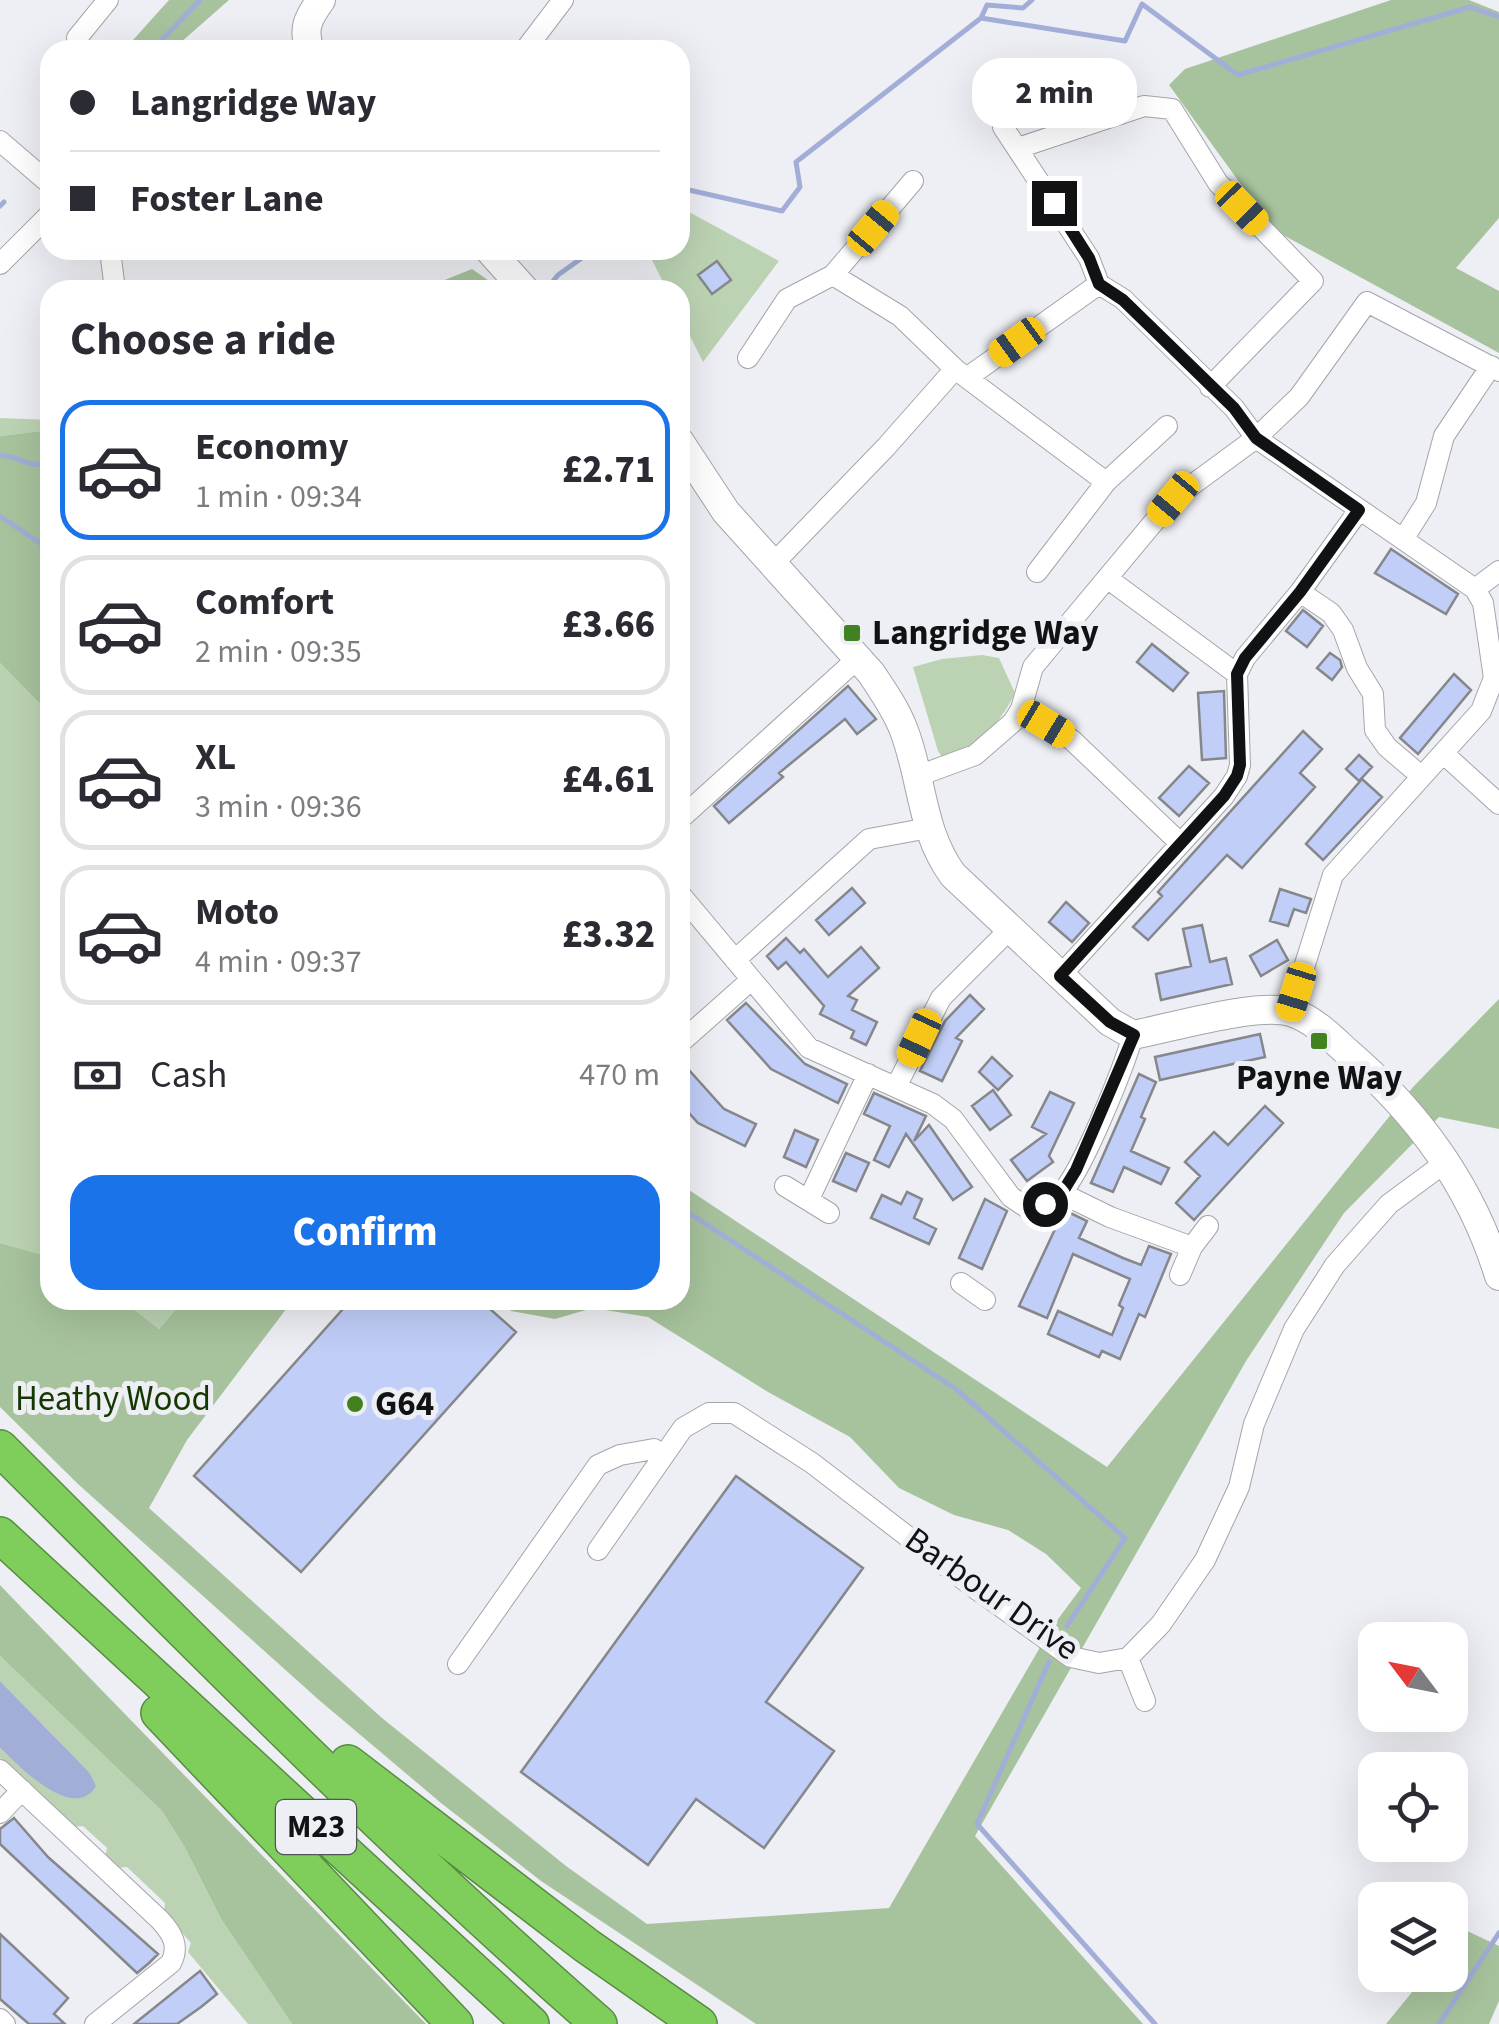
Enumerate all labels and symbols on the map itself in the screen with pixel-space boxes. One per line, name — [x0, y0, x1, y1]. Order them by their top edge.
callout: 2 min — [972, 58, 1136, 128]
car — [1210, 176, 1274, 240]
route end — [1032, 181, 1077, 226]
car — [842, 195, 904, 261]
car — [984, 312, 1050, 372]
car — [1142, 466, 1204, 532]
place label: Langridge Way — [872, 608, 1099, 658]
marker: Langridge Way — [841, 622, 863, 644]
car — [1013, 696, 1079, 752]
car — [1273, 959, 1319, 1025]
car — [893, 1004, 945, 1072]
marker: Payne Way — [1308, 1030, 1330, 1052]
place label: Payne Way — [1236, 1053, 1402, 1103]
route start — [1023, 1182, 1068, 1227]
park label: Heathy Wood — [15, 1374, 211, 1424]
place label: G64 — [375, 1379, 434, 1429]
marker: G64 — [344, 1393, 366, 1415]
street label: Barbour Drive — [895, 1515, 1089, 1673]
north arrow — [1358, 1622, 1468, 1732]
road number: M23 — [276, 1800, 356, 1854]

